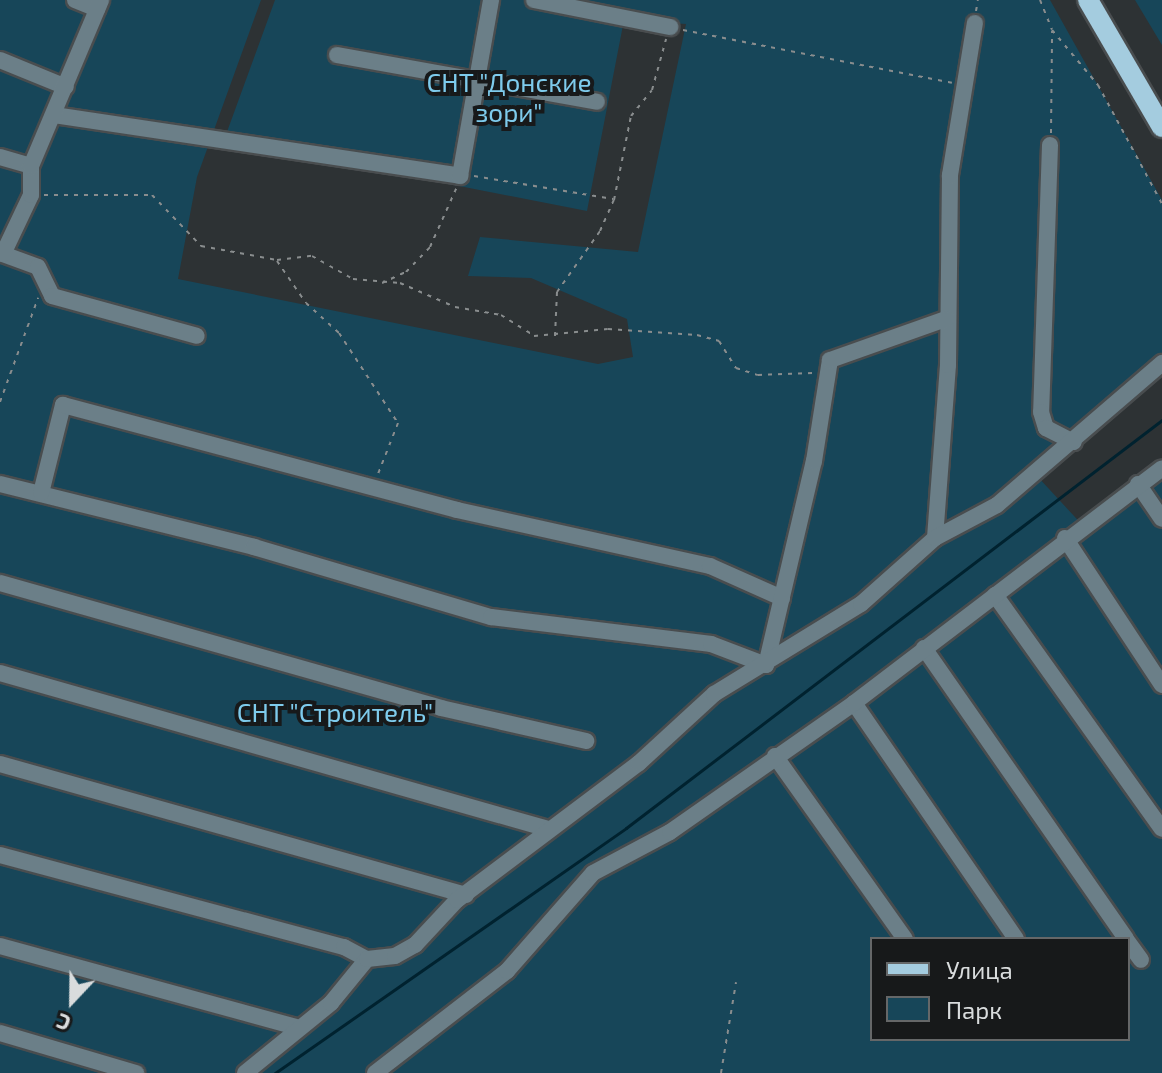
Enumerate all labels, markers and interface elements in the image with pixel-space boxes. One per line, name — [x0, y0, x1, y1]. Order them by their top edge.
park label: СНТ "Донские зори" — [426, 66, 592, 128]
park label: СНТ "Строитель" — [237, 696, 433, 728]
legend — [870, 937, 1130, 1041]
text: Улица — [946, 955, 1013, 984]
north arrow — [32, 961, 112, 1041]
text: Парк — [946, 995, 1002, 1024]
text: С — [52, 1009, 74, 1038]

